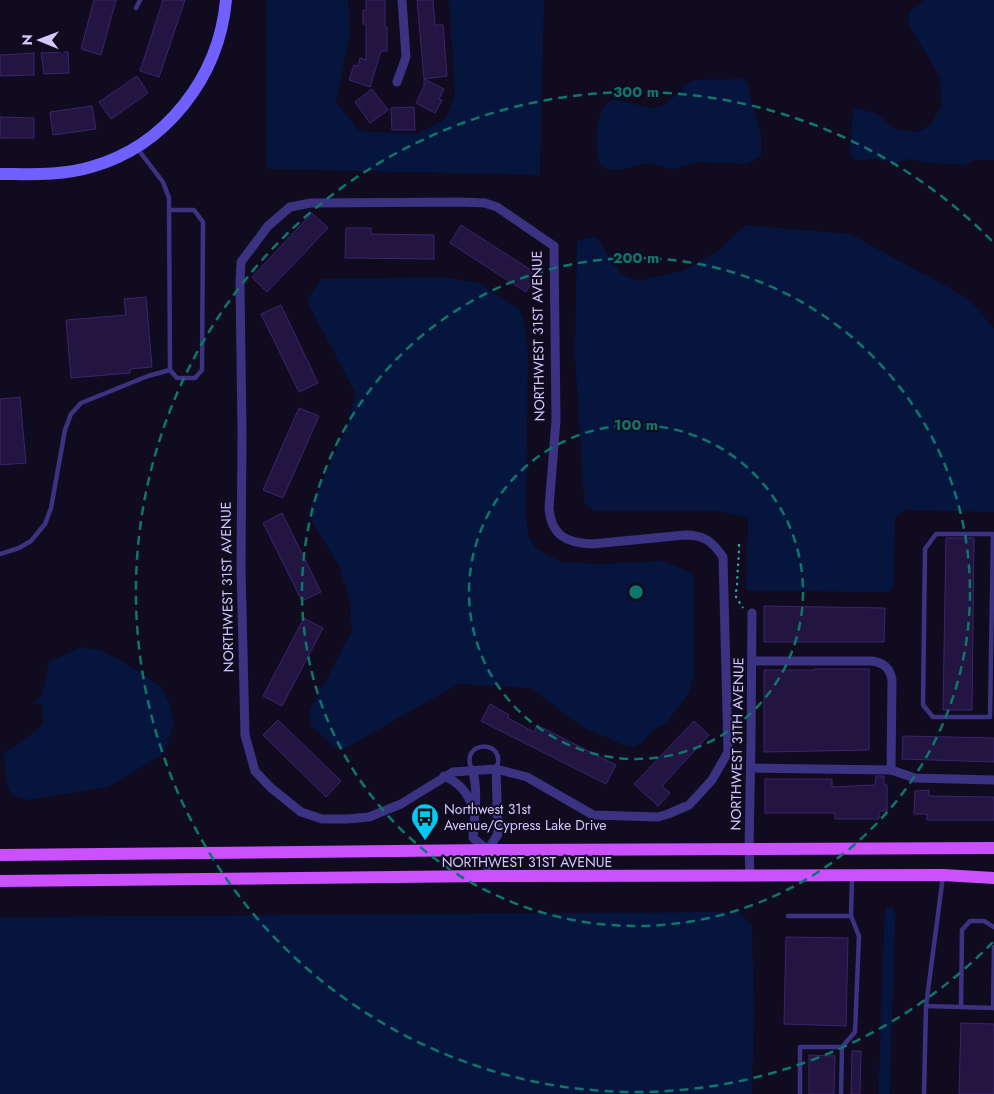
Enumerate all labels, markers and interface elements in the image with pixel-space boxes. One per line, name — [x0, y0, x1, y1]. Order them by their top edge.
north arrow — [15, 15, 65, 65]
text: N — [17, 34, 37, 46]
text: 300 m — [613, 81, 659, 103]
text: 200 m — [613, 247, 659, 269]
street label: NORTHWEST 31ST AVENUE — [527, 251, 549, 421]
text: 100 m — [614, 414, 658, 436]
street label: NORTHWEST 31ST AVENUE — [216, 502, 238, 672]
centre of rings — [627, 583, 645, 601]
street label: NORTHWEST 31TH AVENUE — [725, 657, 749, 831]
place label: Northwest 31st Avenue/Cypress Lake Drive — [444, 799, 606, 835]
bus stop icon: Northwest 31st Avenue/Cypress Lake Drive — [410, 802, 440, 841]
street label: NORTHWEST 31ST AVENUE — [442, 852, 612, 872]

